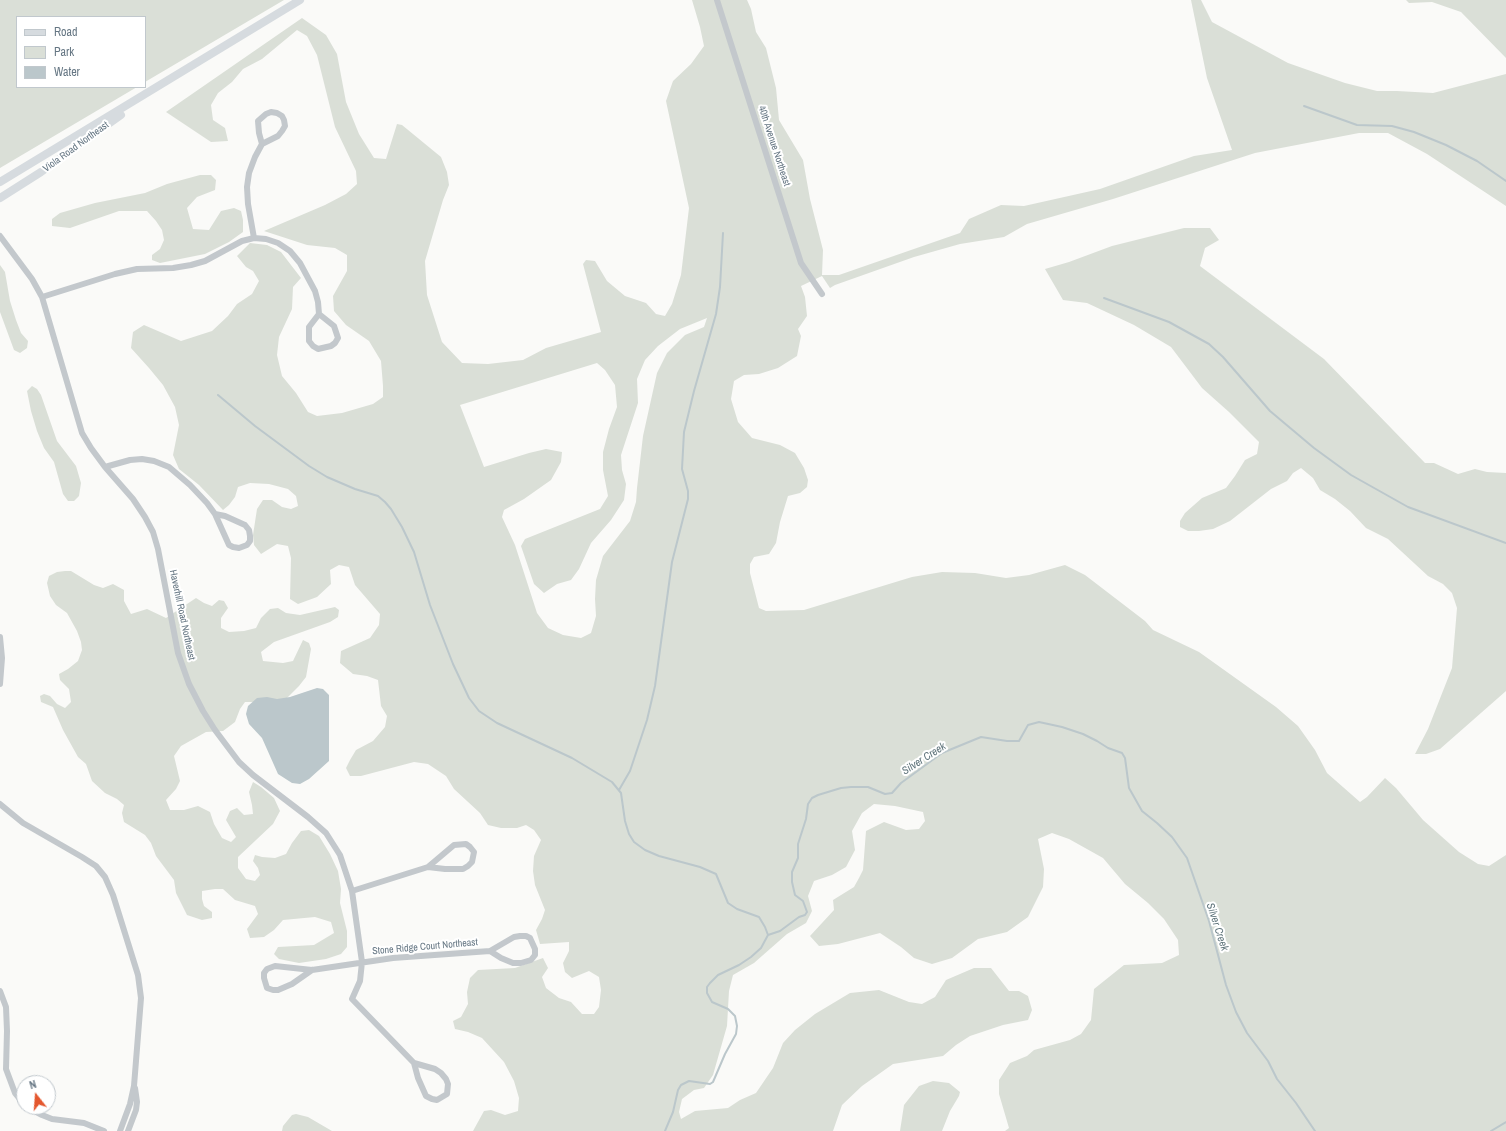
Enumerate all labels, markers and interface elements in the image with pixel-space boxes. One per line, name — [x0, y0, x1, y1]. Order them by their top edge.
legend — [16, 16, 146, 88]
text: Road — [54, 24, 78, 40]
text: Park — [54, 44, 74, 60]
text: Water — [54, 64, 80, 80]
street label: 40th Avenue Northeast — [755, 104, 793, 188]
street label: Viola Road Northeast — [41, 119, 111, 175]
street label: Haverhill Road Northeast — [167, 569, 197, 661]
water label: Silver Creek — [900, 740, 948, 778]
water label: Silver Creek — [1203, 901, 1231, 953]
street label: Stone Ridge Court Northeast — [372, 936, 478, 958]
north arrow — [16, 1075, 56, 1115]
text: N — [28, 1077, 38, 1092]

